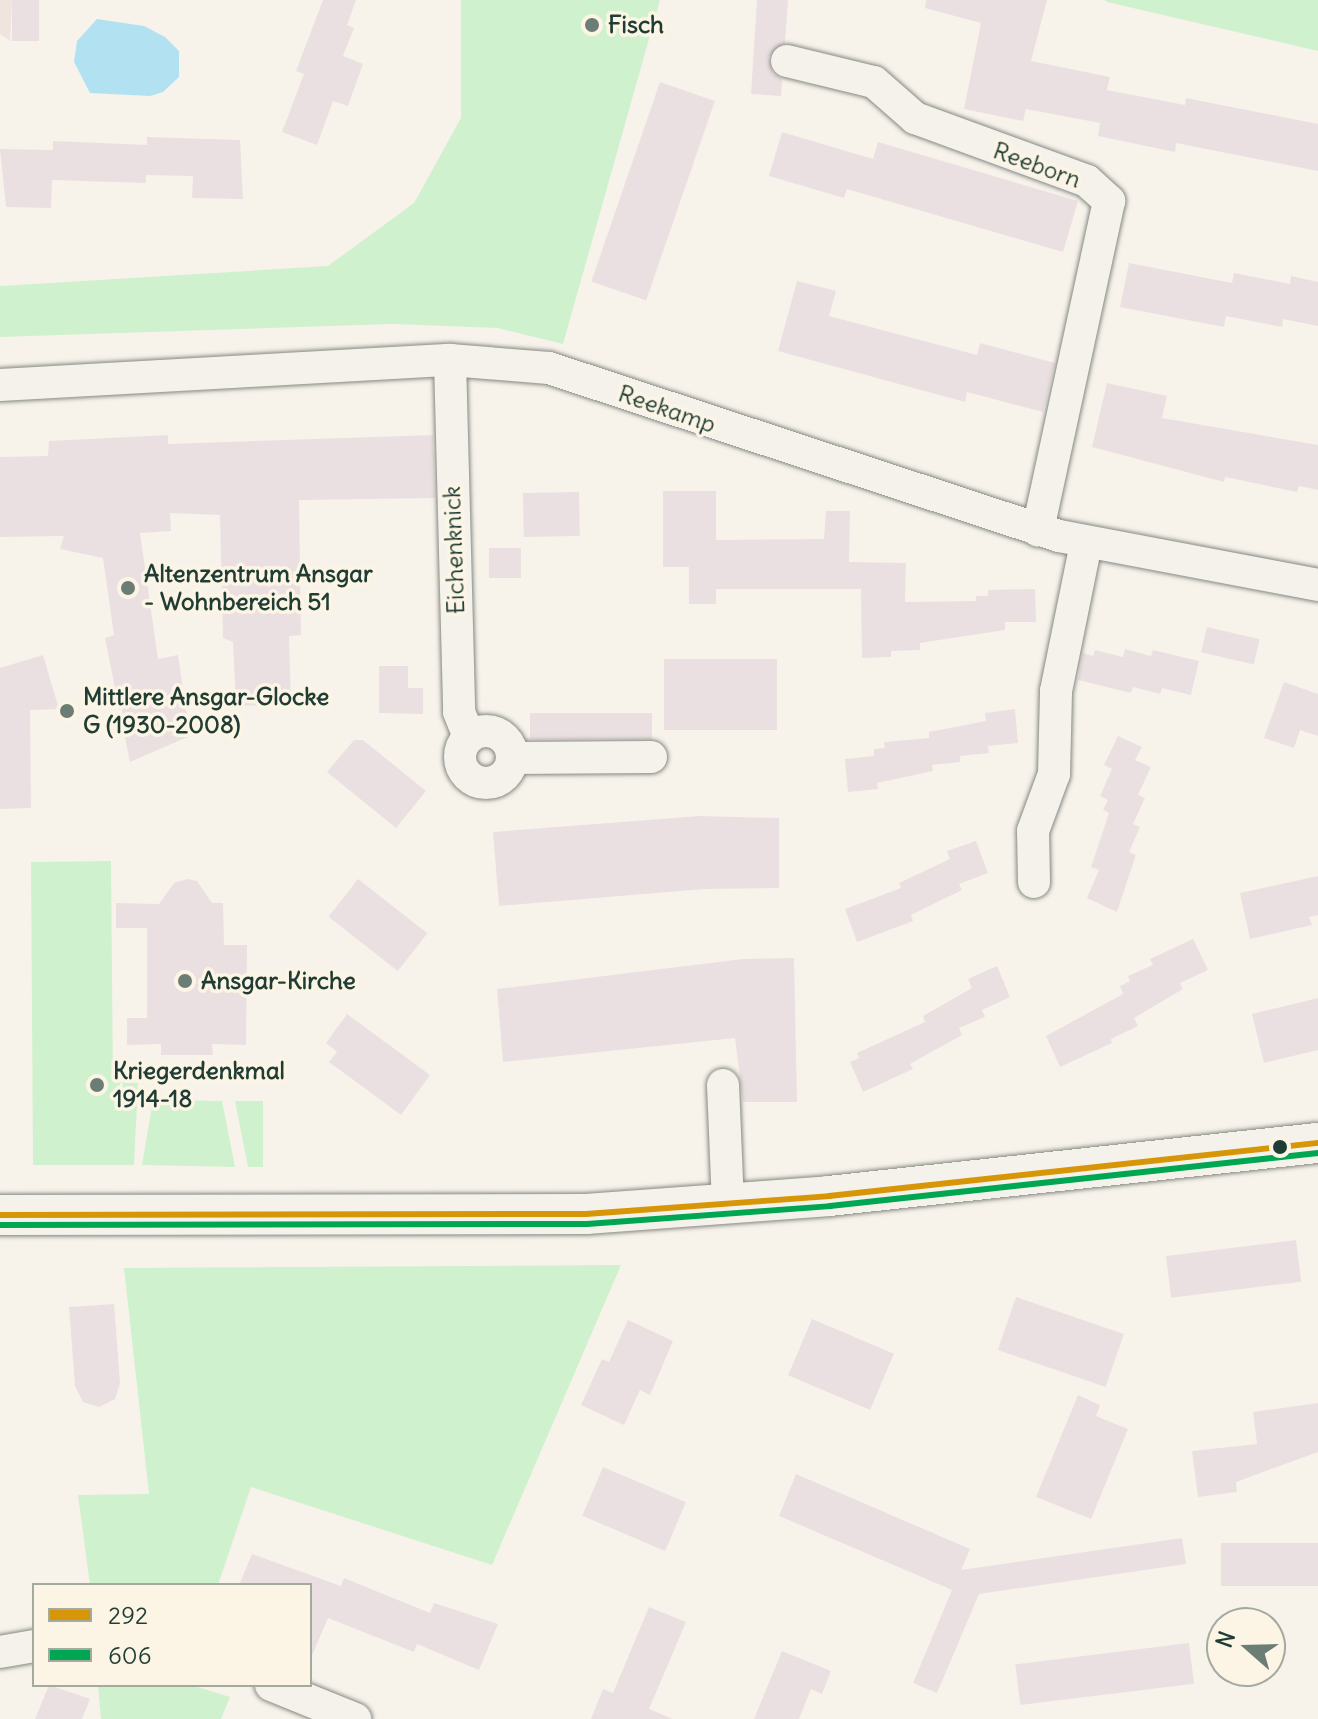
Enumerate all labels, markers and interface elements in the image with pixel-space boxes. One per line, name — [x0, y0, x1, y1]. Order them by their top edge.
place label: Fisch — [608, 11, 664, 39]
marker: Fisch — [583, 16, 601, 34]
street label: Reeborn — [989, 136, 1085, 194]
street label: Reekamp — [614, 379, 720, 439]
street label: Eichenknick — [437, 485, 471, 615]
place label: Altenzentrum Ansgar - Wohnbereich 51 — [144, 560, 373, 616]
marker: Altenzentrum Ansgar - Wohnbereich 51 — [119, 579, 137, 597]
place label: Mittlere Ansgar-Glocke G (1930-2008) — [83, 683, 329, 739]
marker: Mittlere Ansgar-Glocke G (1930-2008) — [58, 702, 76, 720]
place label: Ansgar-Kirche — [201, 967, 356, 995]
marker: Ansgar-Kirche — [176, 972, 194, 990]
place label: Kriegerdenkmal 1914-18 — [113, 1057, 285, 1113]
marker: Kriegerdenkmal 1914-18 — [88, 1076, 106, 1094]
unlabelled marker — [1272, 1139, 1288, 1155]
legend — [32, 1583, 312, 1687]
text: 292 — [108, 1600, 148, 1630]
north arrow — [1206, 1607, 1286, 1687]
text: N — [1210, 1628, 1241, 1651]
text: 606 — [108, 1640, 152, 1670]

